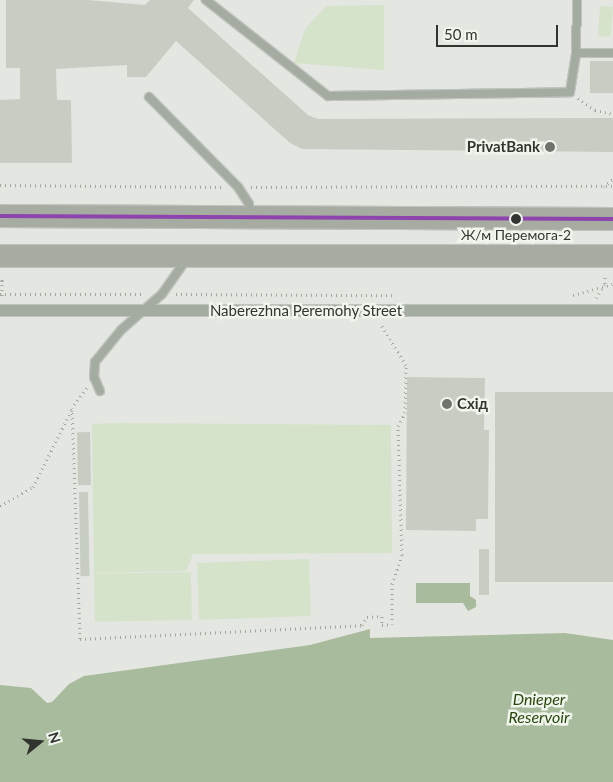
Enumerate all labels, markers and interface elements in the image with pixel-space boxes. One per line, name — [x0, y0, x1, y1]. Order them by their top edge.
scale bar — [438, 15, 560, 47]
text: 50 m — [444, 25, 478, 43]
place label: PrivatBank — [467, 138, 540, 156]
marker: PrivatBank — [544, 141, 556, 153]
marker: Ж/м Перемога-2 — [511, 214, 521, 224]
place label: Ж/м Перемога-2 — [461, 227, 571, 243]
street label: Naberezhna Peremohy Street — [210, 302, 402, 320]
place label: Схід — [457, 395, 488, 413]
marker: Схід — [441, 398, 453, 410]
water label: Dnieper Reservoir — [509, 689, 569, 727]
north arrow — [15, 717, 65, 767]
text: N — [45, 730, 65, 745]

